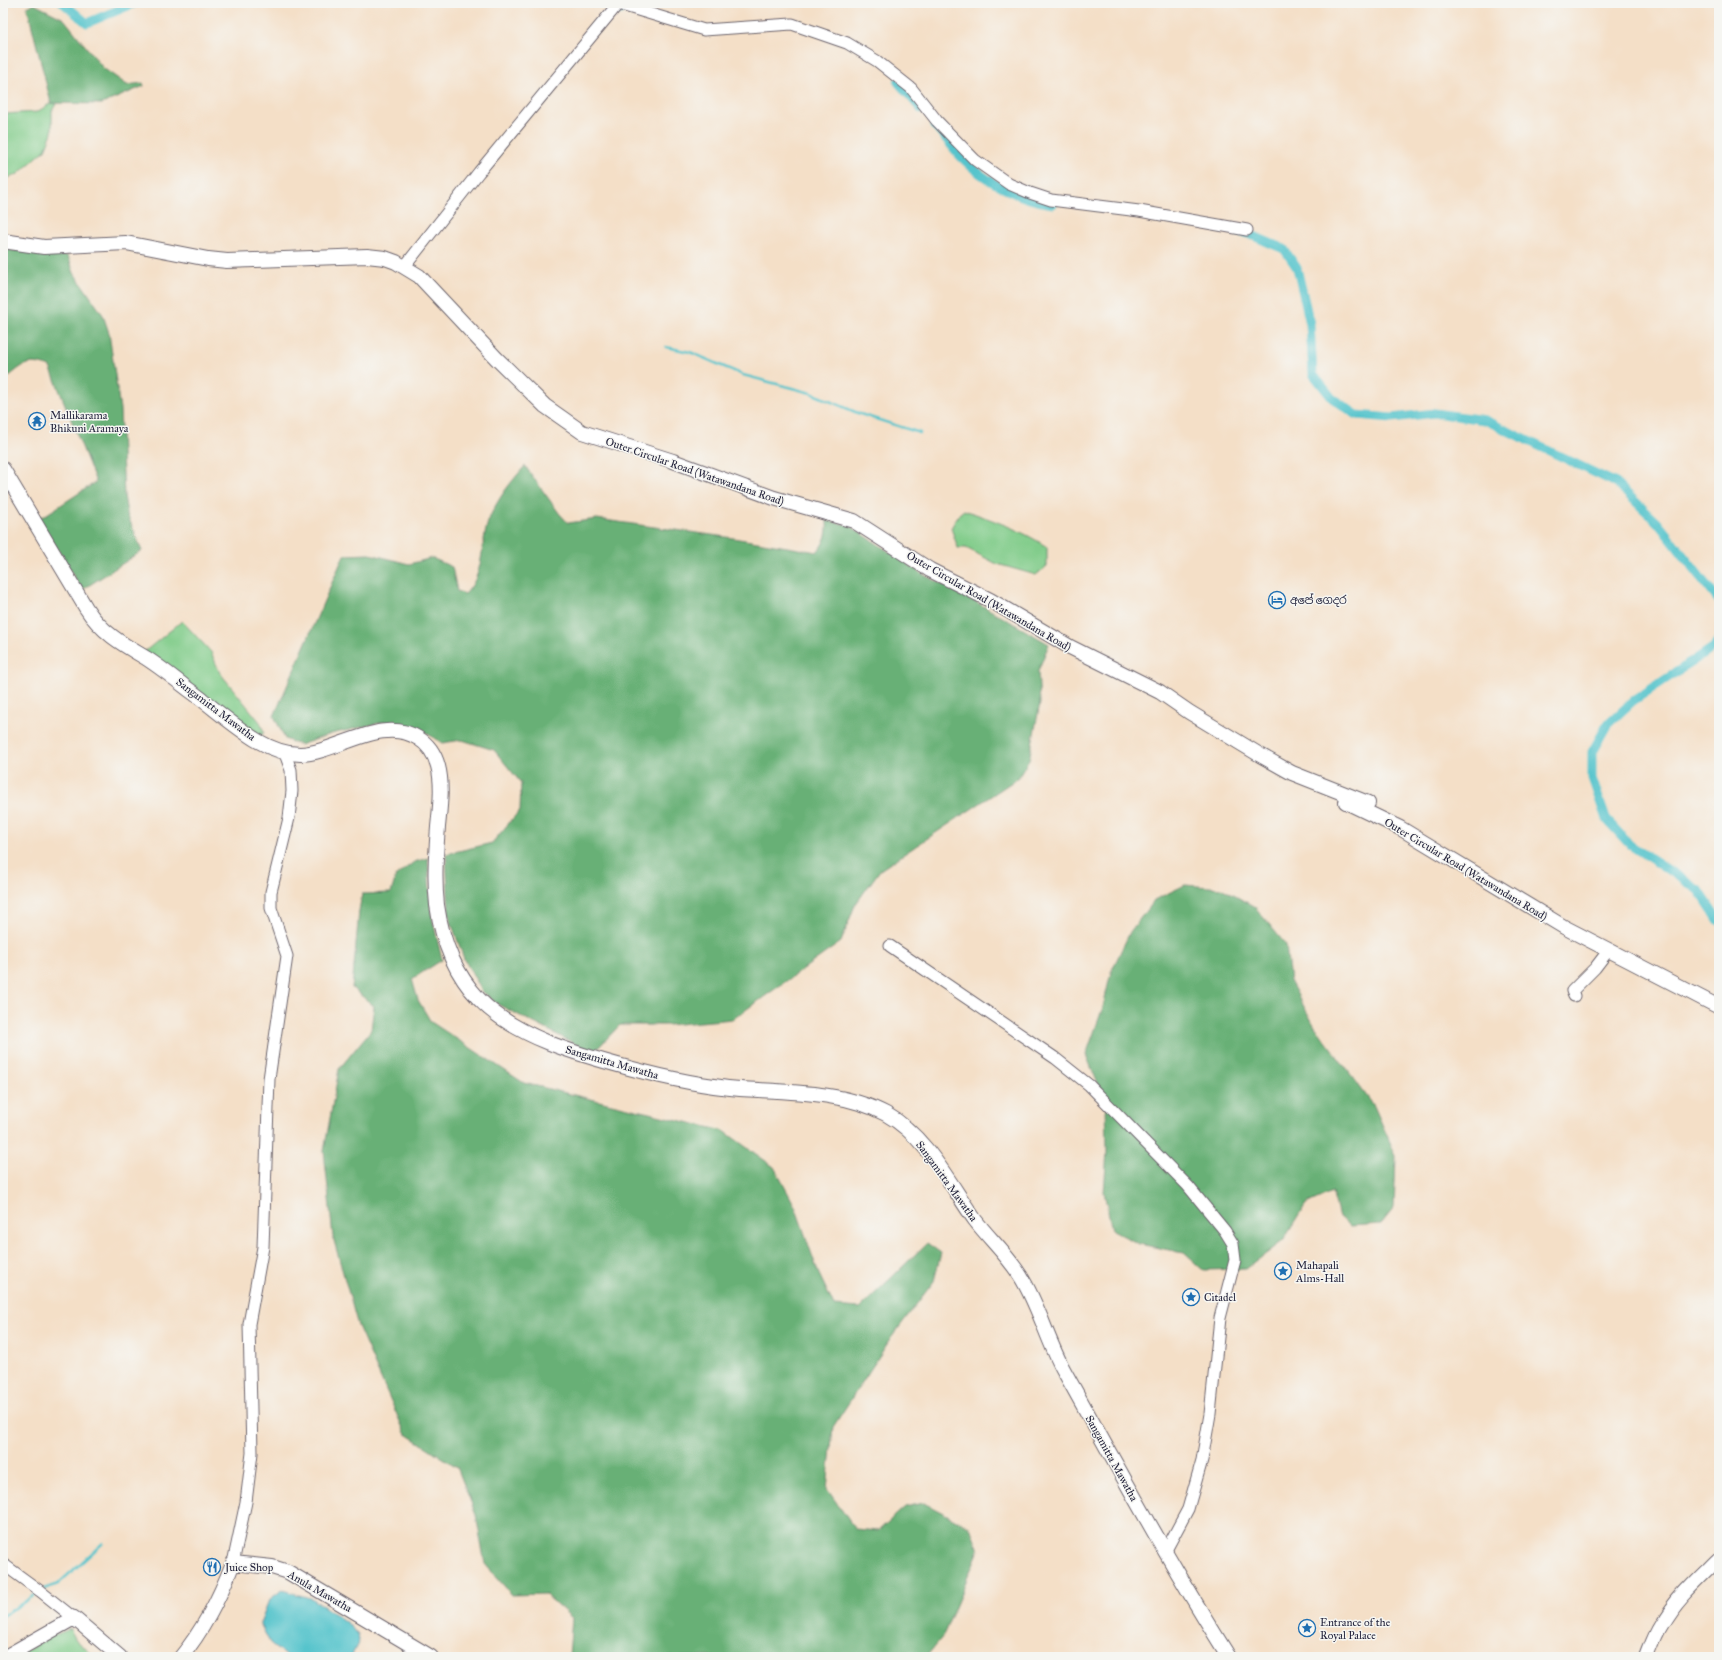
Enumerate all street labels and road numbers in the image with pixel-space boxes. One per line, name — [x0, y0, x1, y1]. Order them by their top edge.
street label: Outer Circular Road (Watawandana Road) — [604, 435, 786, 508]
street label: Outer Circular Road (Watawandana Road) — [904, 549, 1073, 654]
street label: Sangamitta Mawatha — [173, 675, 258, 744]
street label: Outer Circular Road (Watawandana Road) — [1382, 815, 1550, 923]
street label: Sangamitta Mawatha — [564, 1043, 660, 1082]
street label: Sangamitta Mawatha — [913, 1139, 980, 1224]
street label: Sangamitta Mawatha — [1083, 1413, 1141, 1504]
street label: Anula Mawatha — [285, 1567, 354, 1615]

